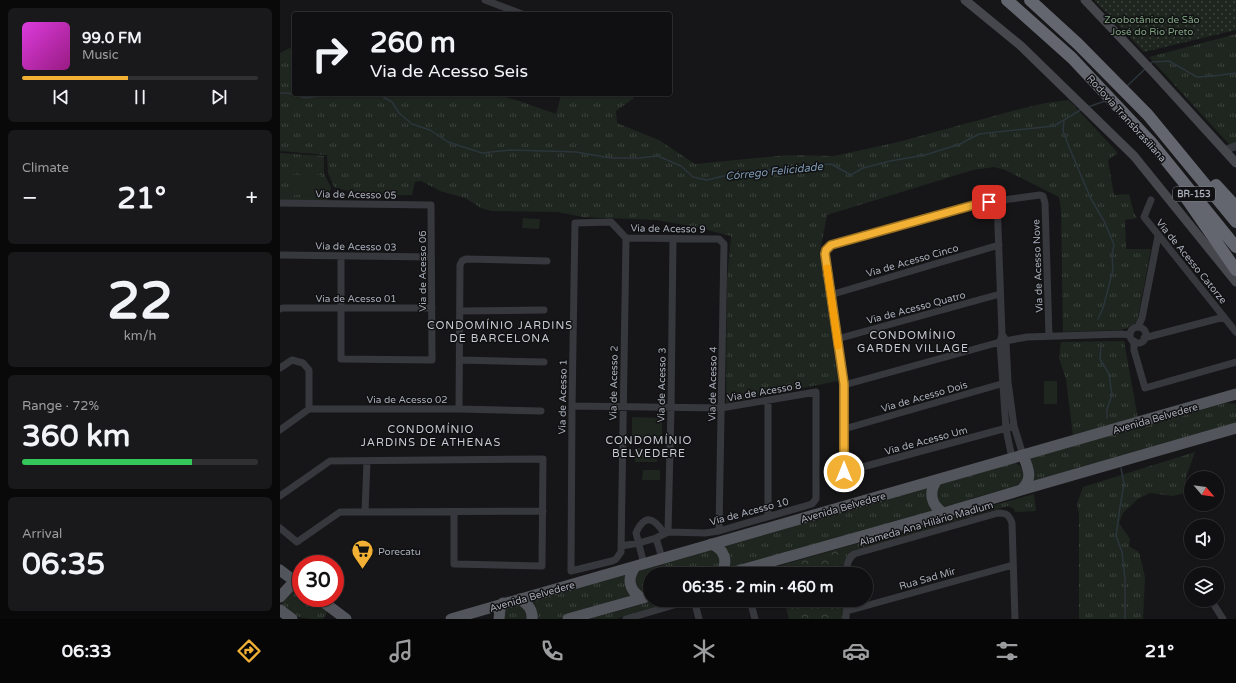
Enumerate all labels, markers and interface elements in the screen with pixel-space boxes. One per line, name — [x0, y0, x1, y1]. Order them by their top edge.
park label: Zoobotânico de São José do Rio Preto — [1104, 14, 1200, 38]
text: 260 m — [370, 26, 456, 60]
icon: right — [304, 28, 356, 80]
text: 99.0 FM — [82, 29, 142, 47]
text: Music — [82, 47, 119, 63]
text: Via de Acesso Seis — [370, 60, 528, 82]
street label: Rodovia Transbrasiliana — [1084, 73, 1168, 165]
icon: previous — [50, 86, 72, 108]
icon: pause — [129, 86, 151, 108]
icon: next — [208, 86, 230, 108]
text: Climate — [22, 160, 69, 176]
water label: Córrego Felicidade — [725, 160, 824, 183]
text: 21° — [117, 180, 166, 217]
text: − — [22, 185, 38, 211]
text: + — [246, 185, 258, 211]
pin — [972, 185, 1006, 219]
road number: BR-153 — [1173, 187, 1215, 201]
street label: Via de Acesso 05 — [315, 188, 397, 202]
icon: arrive — [978, 191, 1000, 213]
street label: Via de Acesso Catorze — [1153, 217, 1229, 307]
street label: Via de Acesso Nove — [1030, 219, 1046, 313]
street label: Via de Acesso 9 — [630, 222, 706, 236]
street label: Via de Acesso 06 — [417, 230, 429, 312]
street label: Via de Acesso 03 — [315, 240, 397, 254]
street label: Via de Acesso Cinco — [865, 242, 960, 280]
text: 22 — [107, 270, 173, 333]
street label: Via de Acesso Quatro — [865, 289, 967, 327]
street label: Via de Acesso 01 — [315, 293, 397, 305]
district label: CONDOMÍNIO JARDINS DE BARCELONA — [427, 318, 573, 345]
text: km/h — [124, 328, 156, 344]
district label: CONDOMÍNIO GARDEN VILLAGE — [857, 328, 969, 355]
street label: Via de Acesso 2 — [607, 345, 621, 421]
street label: Via de Acesso 4 — [706, 346, 720, 422]
street label: Via de Acesso 3 — [655, 347, 669, 423]
street label: Via de Acesso 1 — [556, 359, 570, 435]
street label: Via de Acesso Dois — [880, 379, 969, 415]
street label: Via de Acesso 8 — [726, 380, 802, 404]
street label: Via de Acesso 02 — [366, 394, 448, 406]
text: Range · 72% — [22, 398, 99, 414]
street label: Avenida Belvedere — [1111, 401, 1200, 437]
text: 360 km — [22, 418, 130, 455]
district label: CONDOMÍNIO JARDINS DE ATHENAS — [361, 422, 501, 449]
street label: Via de Acesso Um — [884, 424, 969, 458]
district label: CONDOMÍNIO BELVEDERE — [605, 433, 693, 460]
position arrow — [823, 451, 865, 493]
north arrow — [1184, 471, 1224, 511]
map controls — [1184, 471, 1224, 607]
street label: Avenida Belvedere — [799, 490, 888, 526]
street label: Via de Acesso 10 — [708, 496, 790, 528]
street label: Alameda Ana Hilário Madlum — [858, 499, 995, 549]
button: sound — [1184, 519, 1224, 559]
text: Arrival — [22, 526, 62, 542]
supermarket icon: Porecatu — [349, 538, 375, 571]
text: 06:35 — [22, 546, 105, 583]
place label: Porecatu — [378, 546, 421, 558]
speed limit sign: 30 — [292, 555, 344, 607]
street label: Rua Sad Mir — [898, 565, 957, 593]
button: layers — [1184, 567, 1224, 607]
text: 06:35 · 2 min · 460 m — [683, 578, 833, 596]
street label: Avenida Belvedere — [488, 579, 577, 615]
icon: directions — [235, 637, 263, 665]
icon: music — [387, 637, 415, 665]
icon: phone — [538, 637, 566, 665]
icon: climate — [690, 637, 718, 665]
icon: car — [842, 637, 870, 665]
icon: filters — [993, 637, 1021, 665]
text: 06:33 — [62, 640, 112, 662]
text: 21° — [1145, 640, 1174, 662]

